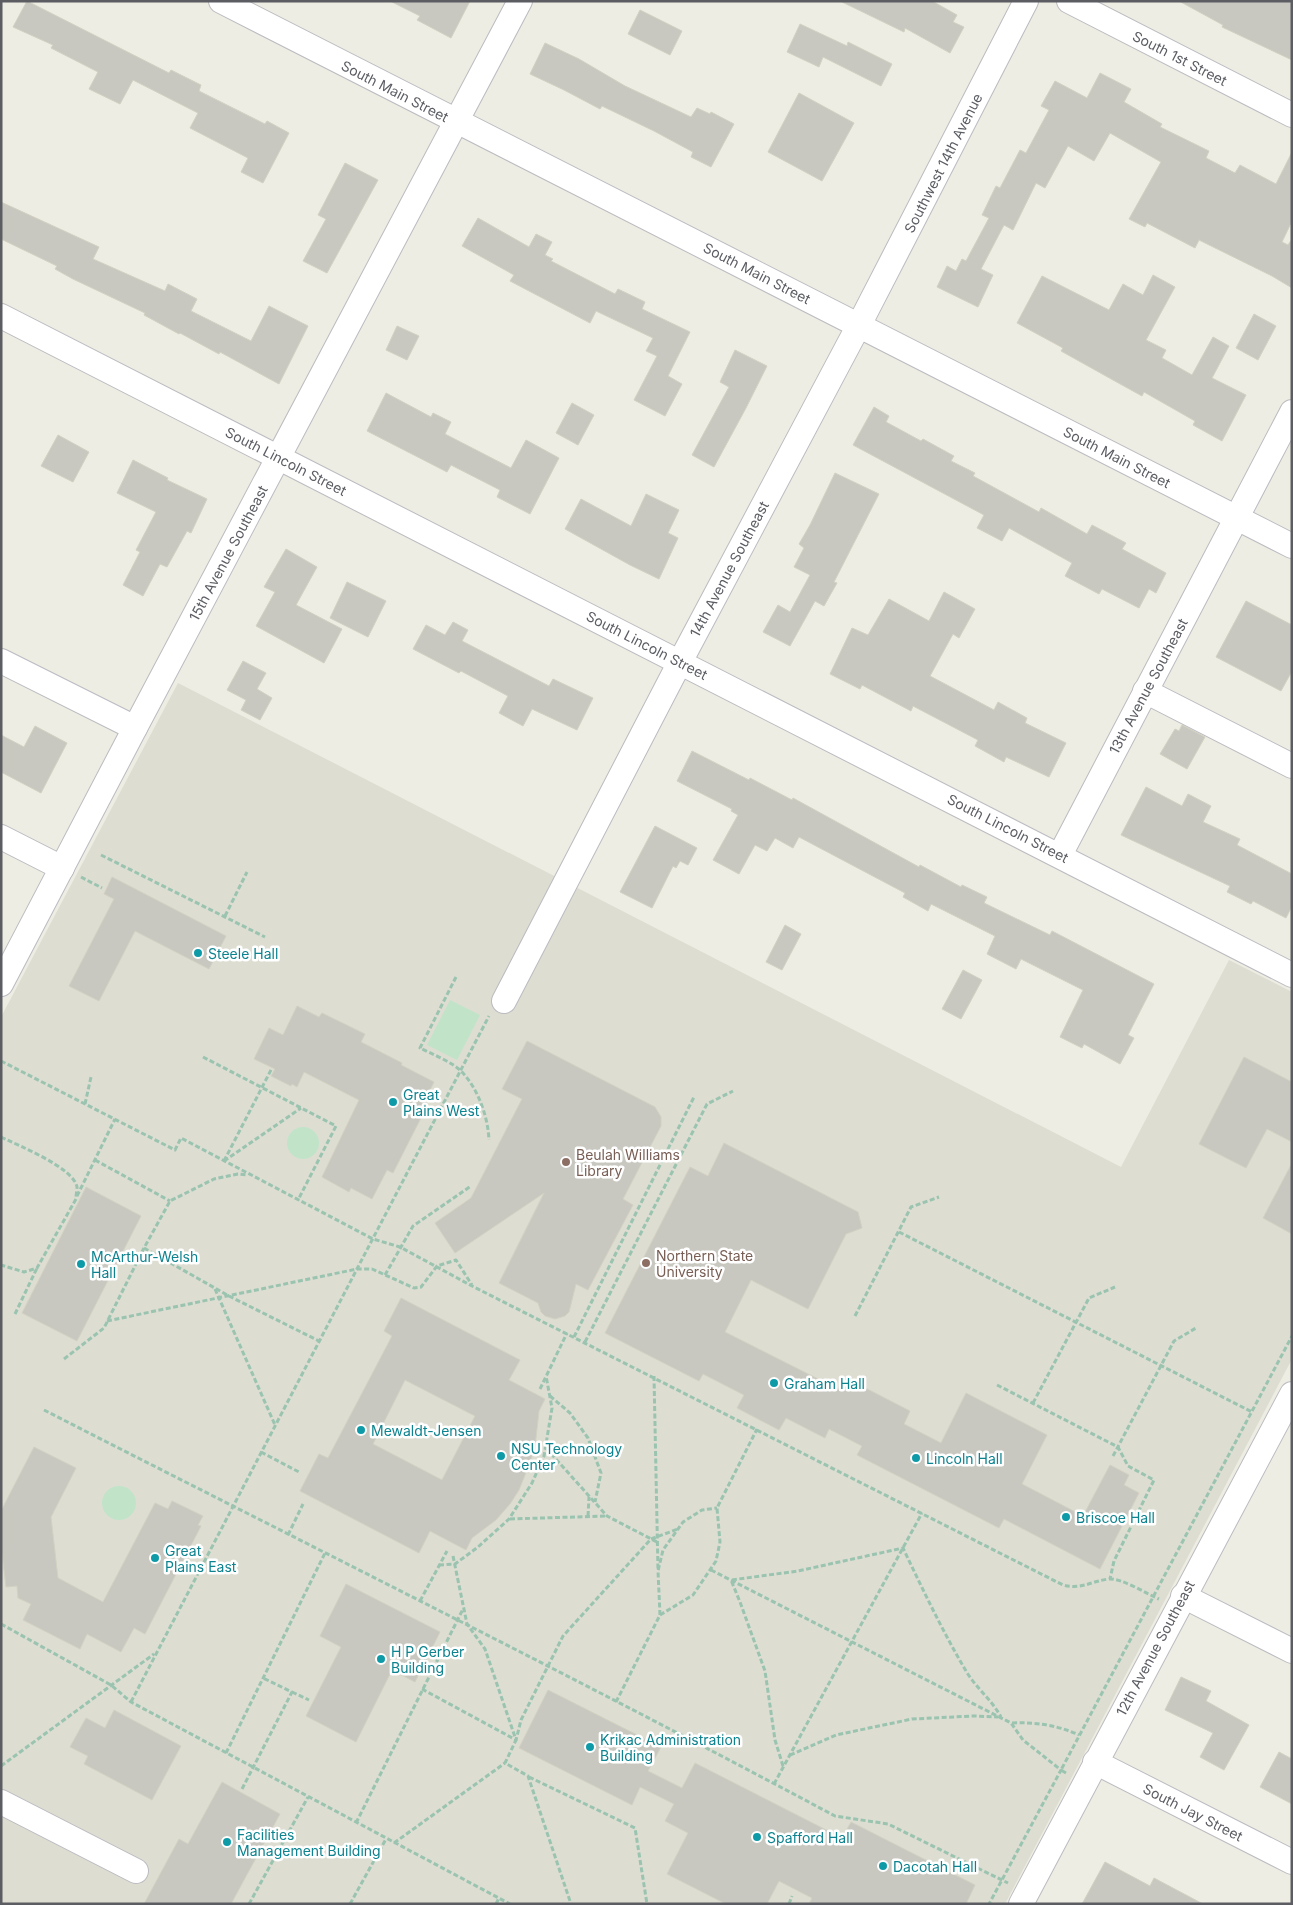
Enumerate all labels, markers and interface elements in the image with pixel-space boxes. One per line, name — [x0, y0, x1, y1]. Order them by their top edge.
street label: South 1st Street — [1130, 27, 1230, 89]
street label: South Main Street — [339, 57, 452, 126]
street label: Southwest 14th Avenue — [900, 90, 986, 236]
street label: South Main Street — [701, 239, 814, 308]
street label: South Lincoln Street — [223, 423, 350, 499]
street label: South Main Street — [1061, 423, 1174, 492]
street label: 15th Avenue Southeast — [185, 482, 271, 624]
street label: 14th Avenue Southeast — [686, 498, 772, 640]
street label: South Lincoln Street — [584, 607, 711, 683]
street label: 13th Avenue Southeast — [1105, 615, 1191, 757]
street label: South Lincoln Street — [945, 790, 1072, 866]
place label: Steele Hall — [208, 945, 278, 962]
marker: Steele Hall — [192, 947, 204, 959]
place label: Great Plains West — [403, 1086, 480, 1119]
marker: Great Plains West — [387, 1096, 399, 1108]
place label: Beulah Williams Library — [576, 1146, 680, 1179]
marker: Beulah Williams Library — [560, 1156, 572, 1168]
place label: Northern State University — [656, 1247, 753, 1280]
place label: McArthur-Welsh Hall — [91, 1248, 198, 1281]
marker: Northern State University — [640, 1257, 652, 1269]
marker: McArthur-Welsh Hall — [75, 1258, 87, 1270]
place label: Graham Hall — [784, 1375, 865, 1392]
marker: Graham Hall — [768, 1377, 780, 1389]
place label: Mewaldt-Jensen — [371, 1422, 481, 1439]
marker: Mewaldt-Jensen — [355, 1424, 367, 1436]
place label: NSU Technology Center — [511, 1440, 622, 1473]
marker: NSU Technology Center — [495, 1450, 507, 1462]
place label: Lincoln Hall — [926, 1450, 1003, 1467]
marker: Lincoln Hall — [910, 1452, 922, 1464]
place label: Briscoe Hall — [1076, 1509, 1155, 1526]
marker: Briscoe Hall — [1060, 1511, 1072, 1523]
place label: Great Plains East — [165, 1542, 237, 1575]
marker: Great Plains East — [149, 1552, 161, 1564]
street label: 12th Avenue Southeast — [1112, 1577, 1198, 1719]
place label: H P Gerber Building — [391, 1643, 464, 1676]
marker: H P Gerber Building — [375, 1653, 387, 1665]
place label: Krikac Administration Building — [600, 1731, 741, 1764]
marker: Krikac Administration Building — [584, 1741, 596, 1753]
street label: South Jay Street — [1140, 1780, 1246, 1845]
place label: Facilities Management Building — [237, 1826, 381, 1859]
place label: Spafford Hall — [767, 1829, 853, 1846]
marker: Spafford Hall — [751, 1831, 763, 1843]
marker: Facilities Management Building — [221, 1836, 233, 1848]
place label: Dacotah Hall — [893, 1858, 977, 1875]
marker: Dacotah Hall — [877, 1860, 889, 1872]

